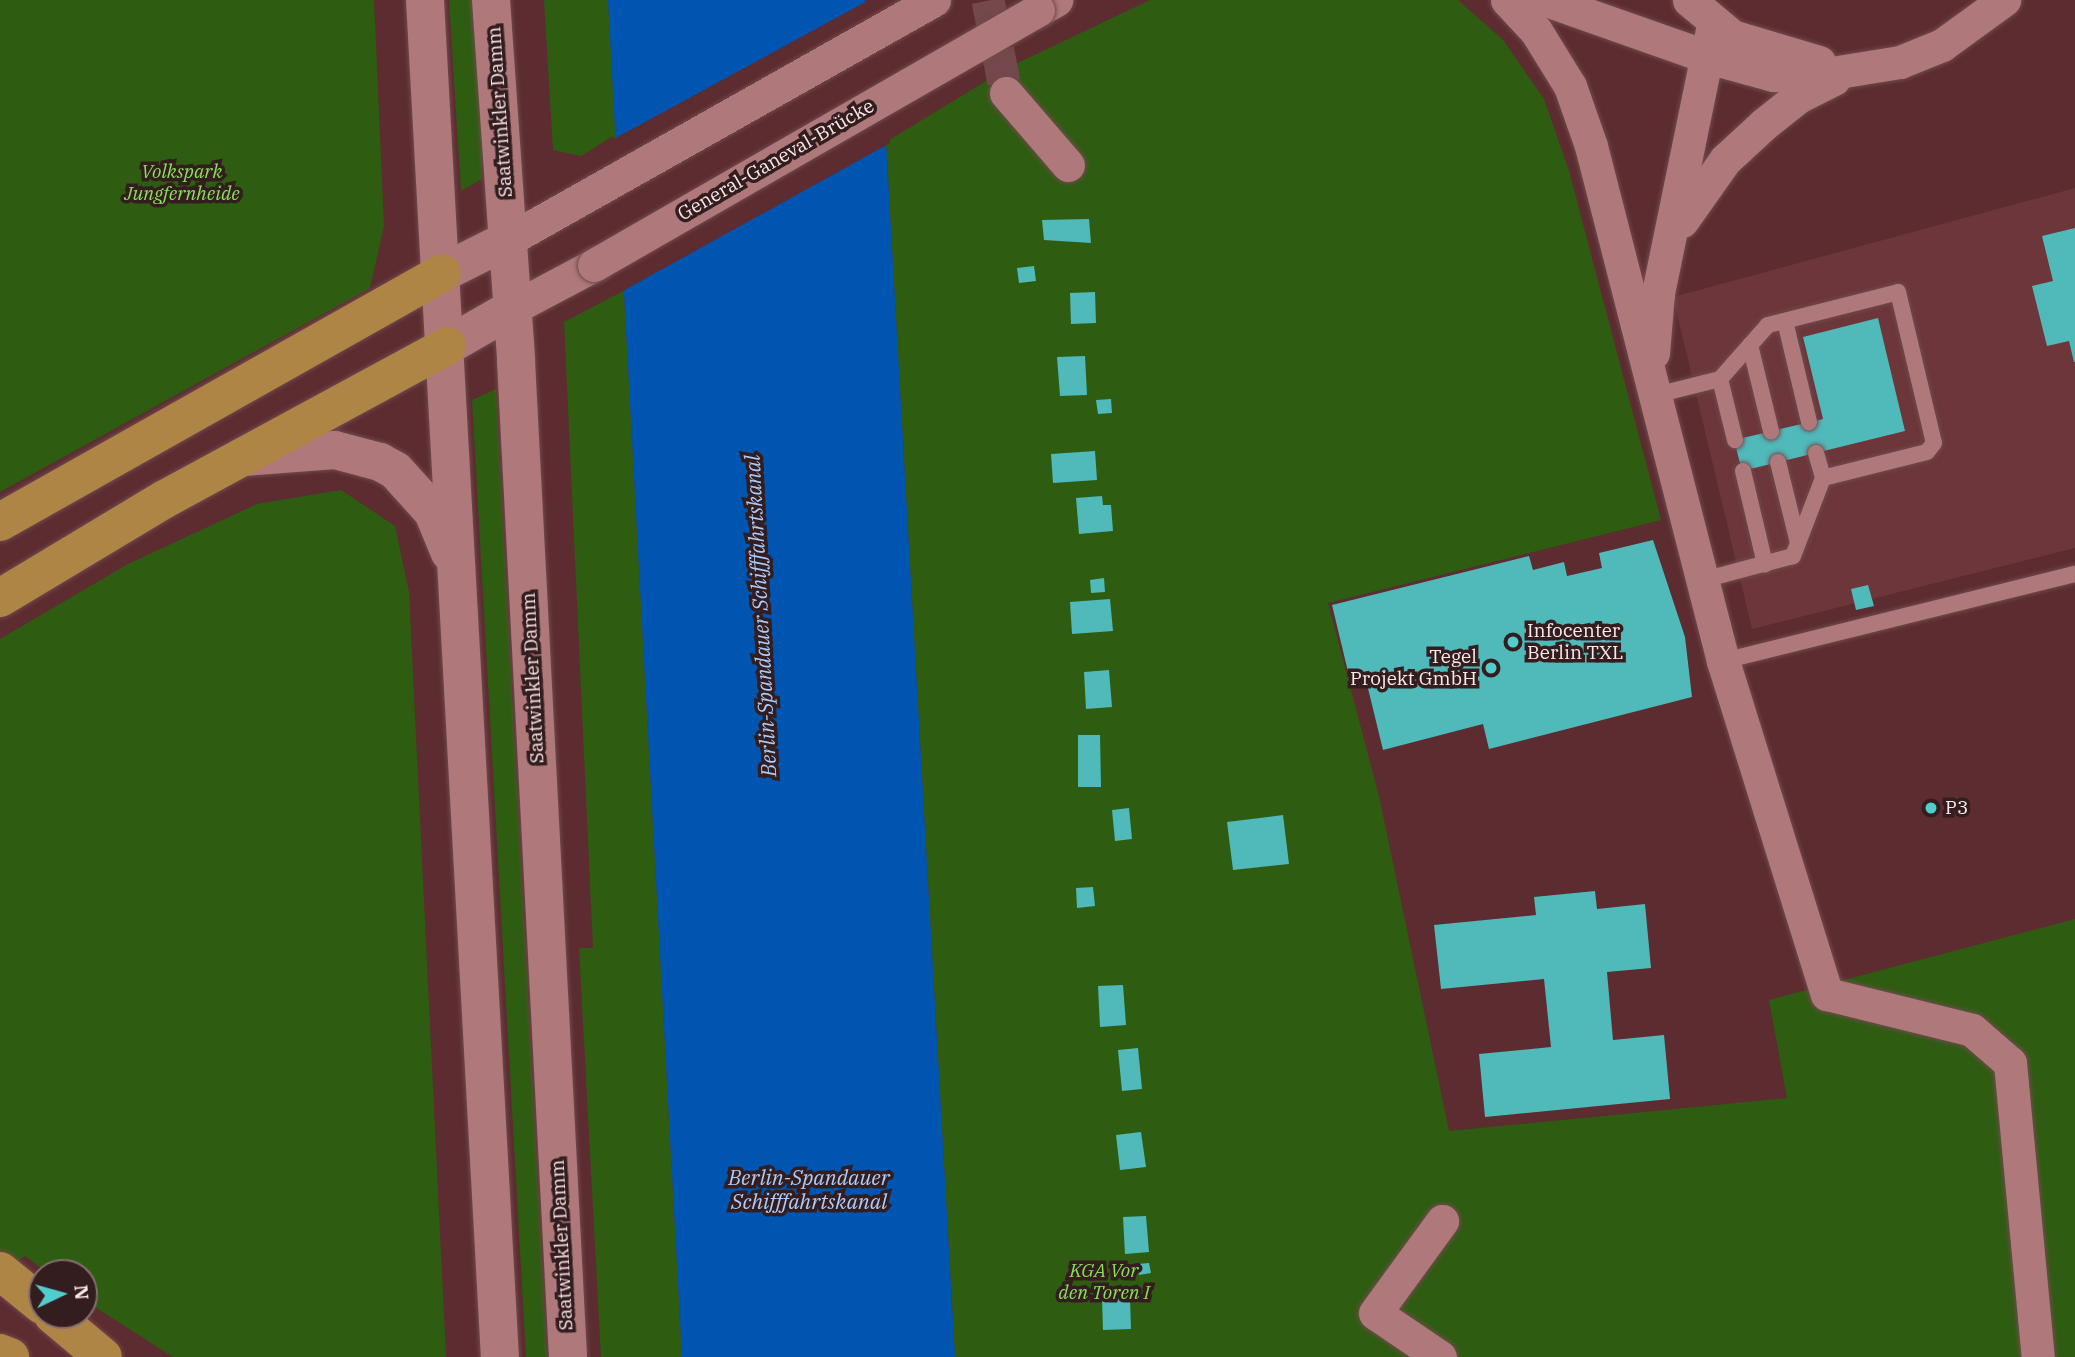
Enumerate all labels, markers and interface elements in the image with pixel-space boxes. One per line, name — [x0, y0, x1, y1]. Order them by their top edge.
street label: Saatwinkler Damm — [483, 26, 517, 198]
street label: General-Ganeval-Brücke — [674, 94, 878, 226]
park label: Volkspark Jungfernheide — [124, 161, 240, 205]
water label: Berlin-Spandauer Schifffahrtskanal — [739, 454, 781, 778]
street label: Saatwinkler Damm — [517, 592, 549, 764]
place label: Infocenter Berlin TXL — [1527, 620, 1623, 664]
marker: Infocenter Berlin TXL — [1505, 634, 1521, 650]
place label: Tegel Projekt GmbH — [1350, 646, 1477, 690]
marker: Tegel Projekt GmbH — [1483, 660, 1499, 676]
place label: P3 — [1945, 797, 1968, 819]
marker: P3 — [1923, 800, 1939, 816]
street label: Saatwinkler Damm — [546, 1159, 578, 1331]
water label: Berlin-Spandauer Schifffahrtskanal — [728, 1164, 890, 1214]
north arrow — [28, 1259, 98, 1329]
park label: KGA Vor den Toren I — [1058, 1260, 1150, 1304]
text: N — [69, 1284, 95, 1301]

